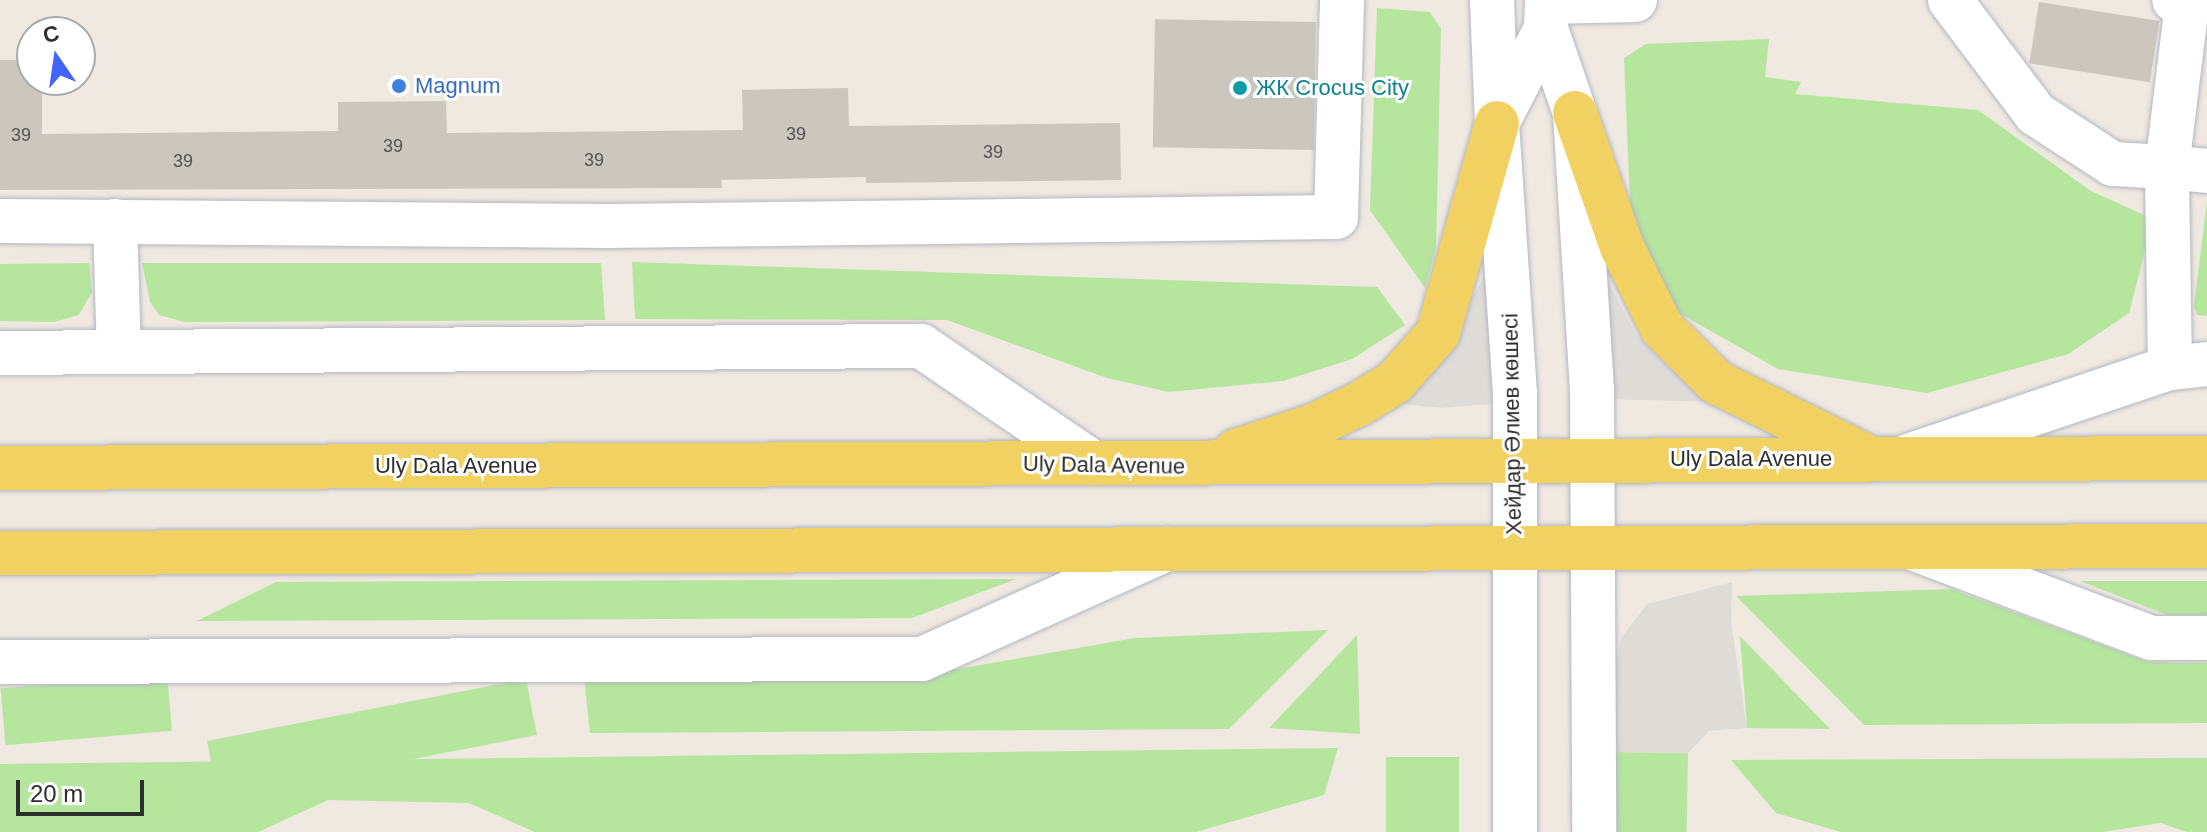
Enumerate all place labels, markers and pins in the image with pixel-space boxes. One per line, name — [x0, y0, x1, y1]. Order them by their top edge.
place label: Magnum — [415, 73, 501, 99]
place label: ЖК Crocus City — [1256, 75, 1409, 101]
marker: Magnum — [390, 77, 408, 95]
marker: ЖК Crocus City — [1231, 79, 1249, 97]

